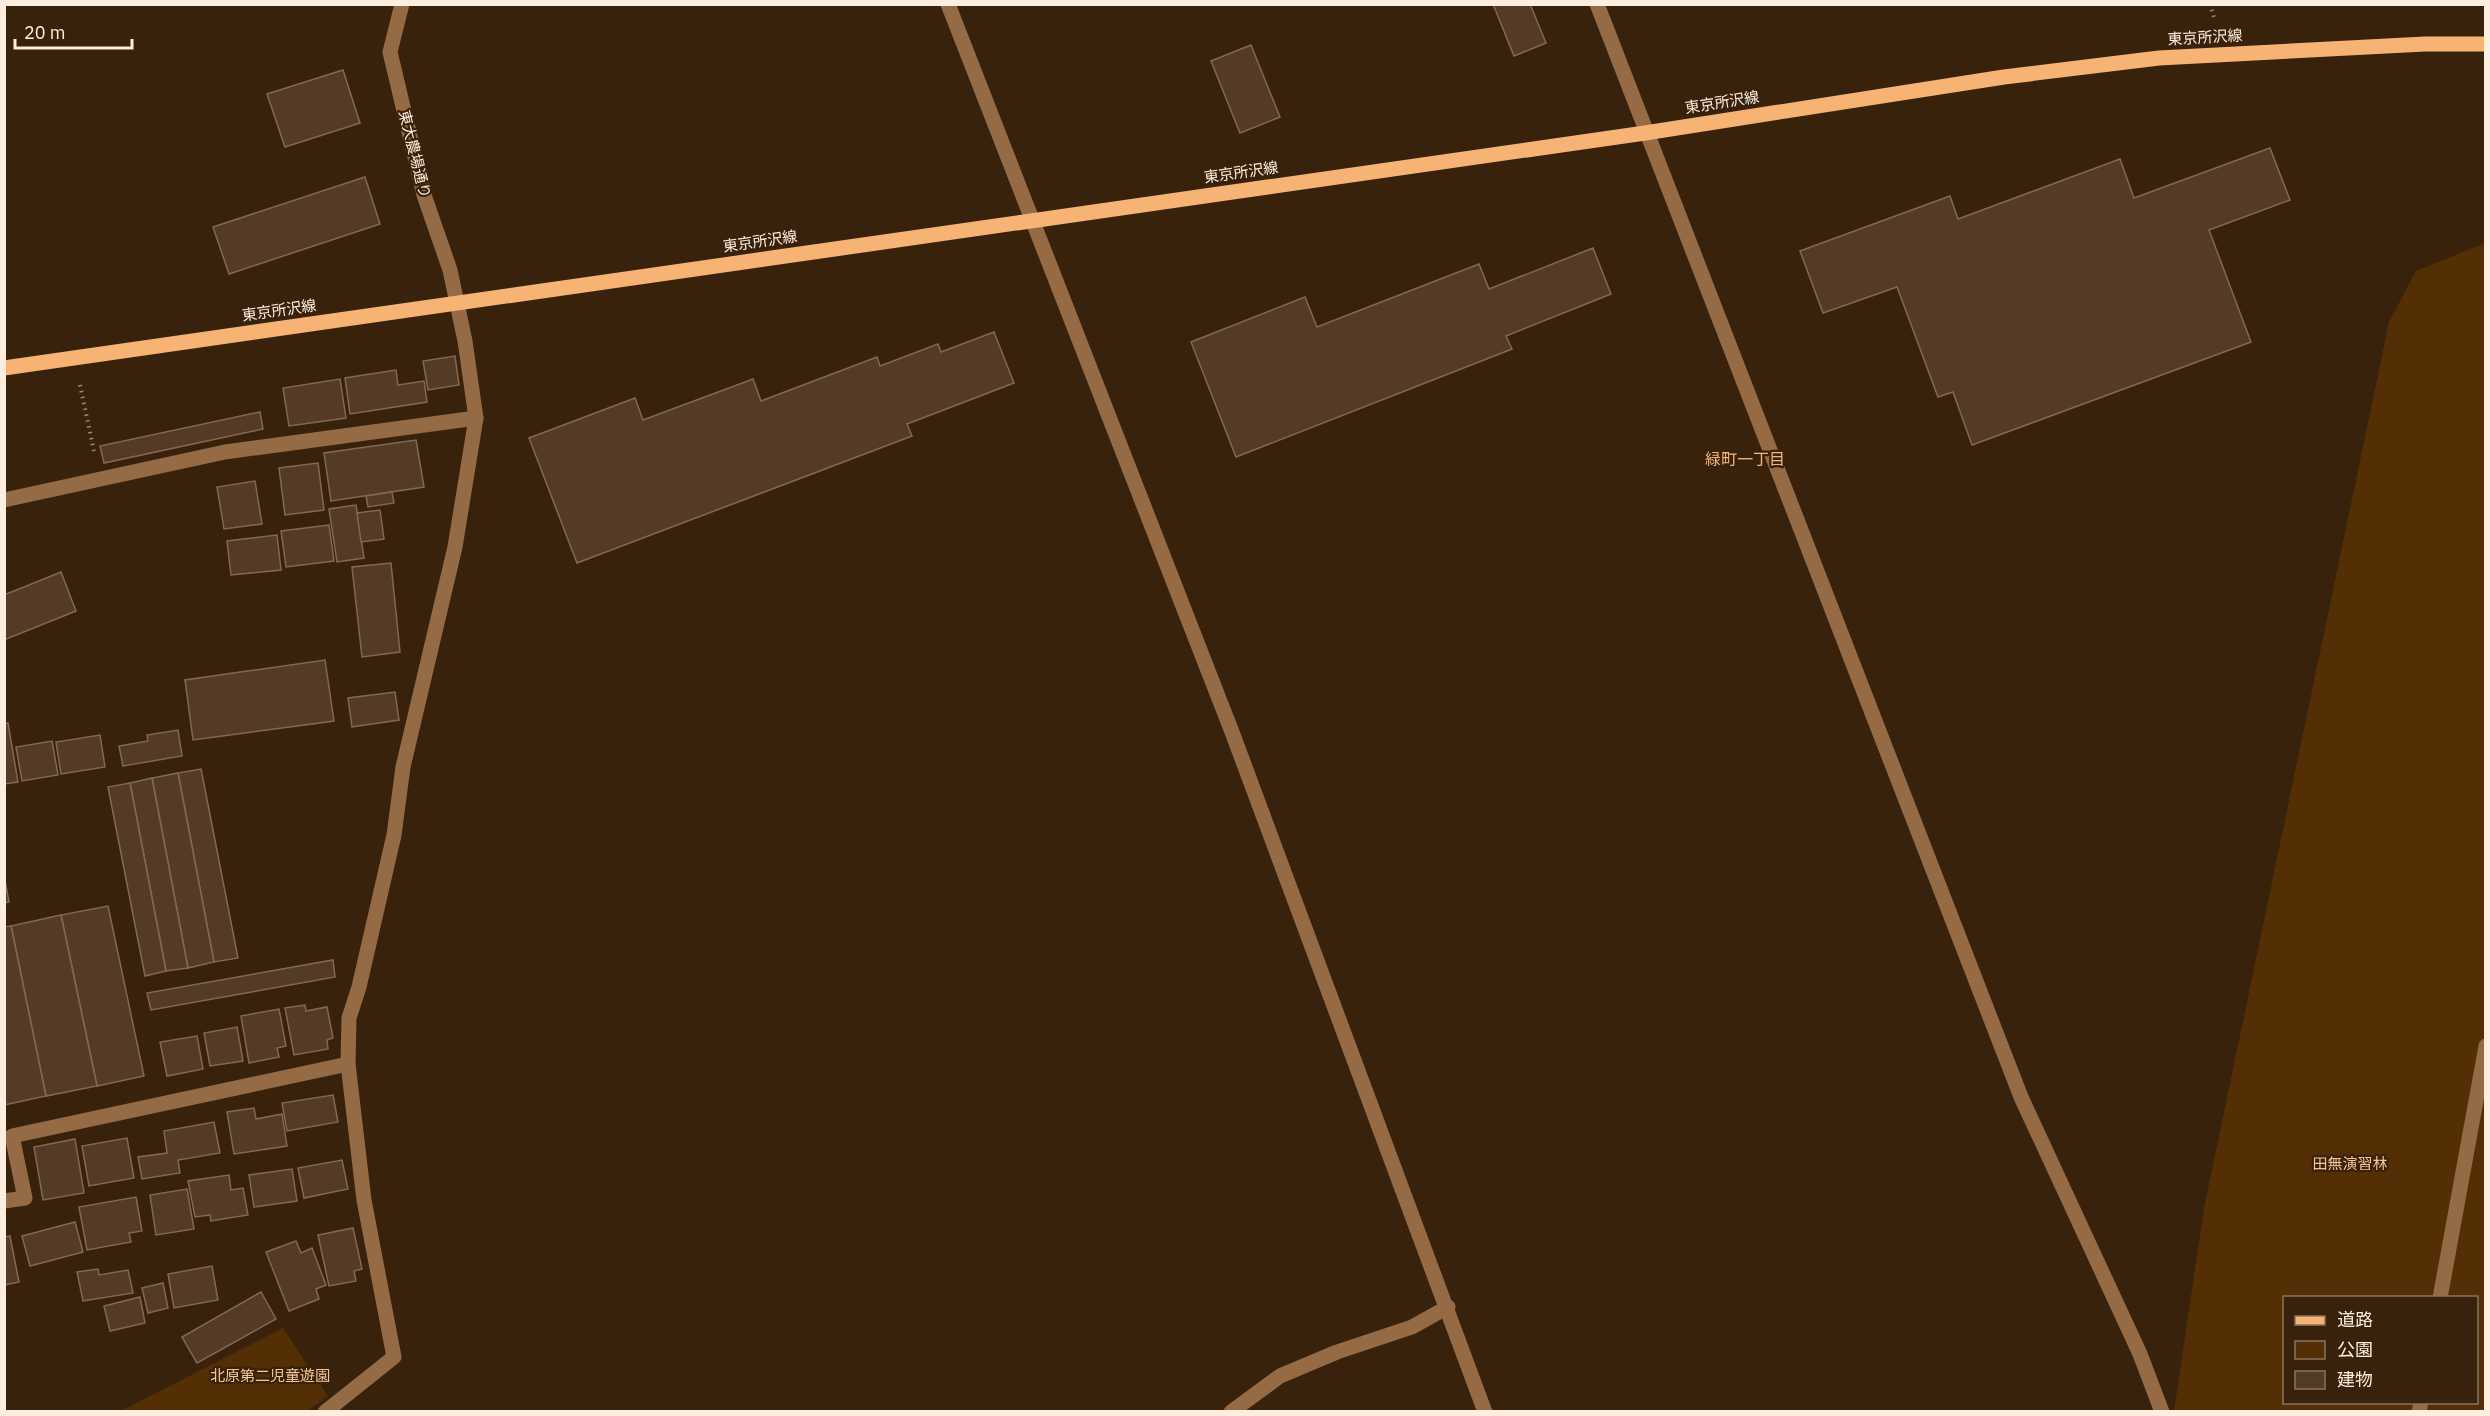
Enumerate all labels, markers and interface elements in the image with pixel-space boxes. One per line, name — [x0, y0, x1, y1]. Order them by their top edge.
scale bar — [15, 12, 132, 50]
text: 20 m — [24, 21, 66, 44]
street label: 東京所沢線 — [2167, 26, 2243, 48]
street label: 東京所沢線 — [1683, 87, 1761, 117]
street label: 東大農場通り — [395, 108, 435, 200]
street label: 東京所沢線 — [1203, 157, 1279, 187]
street label: 東京所沢線 — [722, 226, 798, 256]
street label: 東京所沢線 — [241, 295, 317, 325]
district label: 緑町一丁目 — [1705, 449, 1785, 469]
park label: 田無演習林 — [2312, 1154, 2388, 1173]
legend — [2283, 1296, 2478, 1404]
text: 道路 — [2337, 1308, 2373, 1331]
text: 公園 — [2337, 1338, 2373, 1361]
park label: 北原第二児童遊園 — [210, 1366, 330, 1385]
text: 建物 — [2337, 1368, 2373, 1391]

